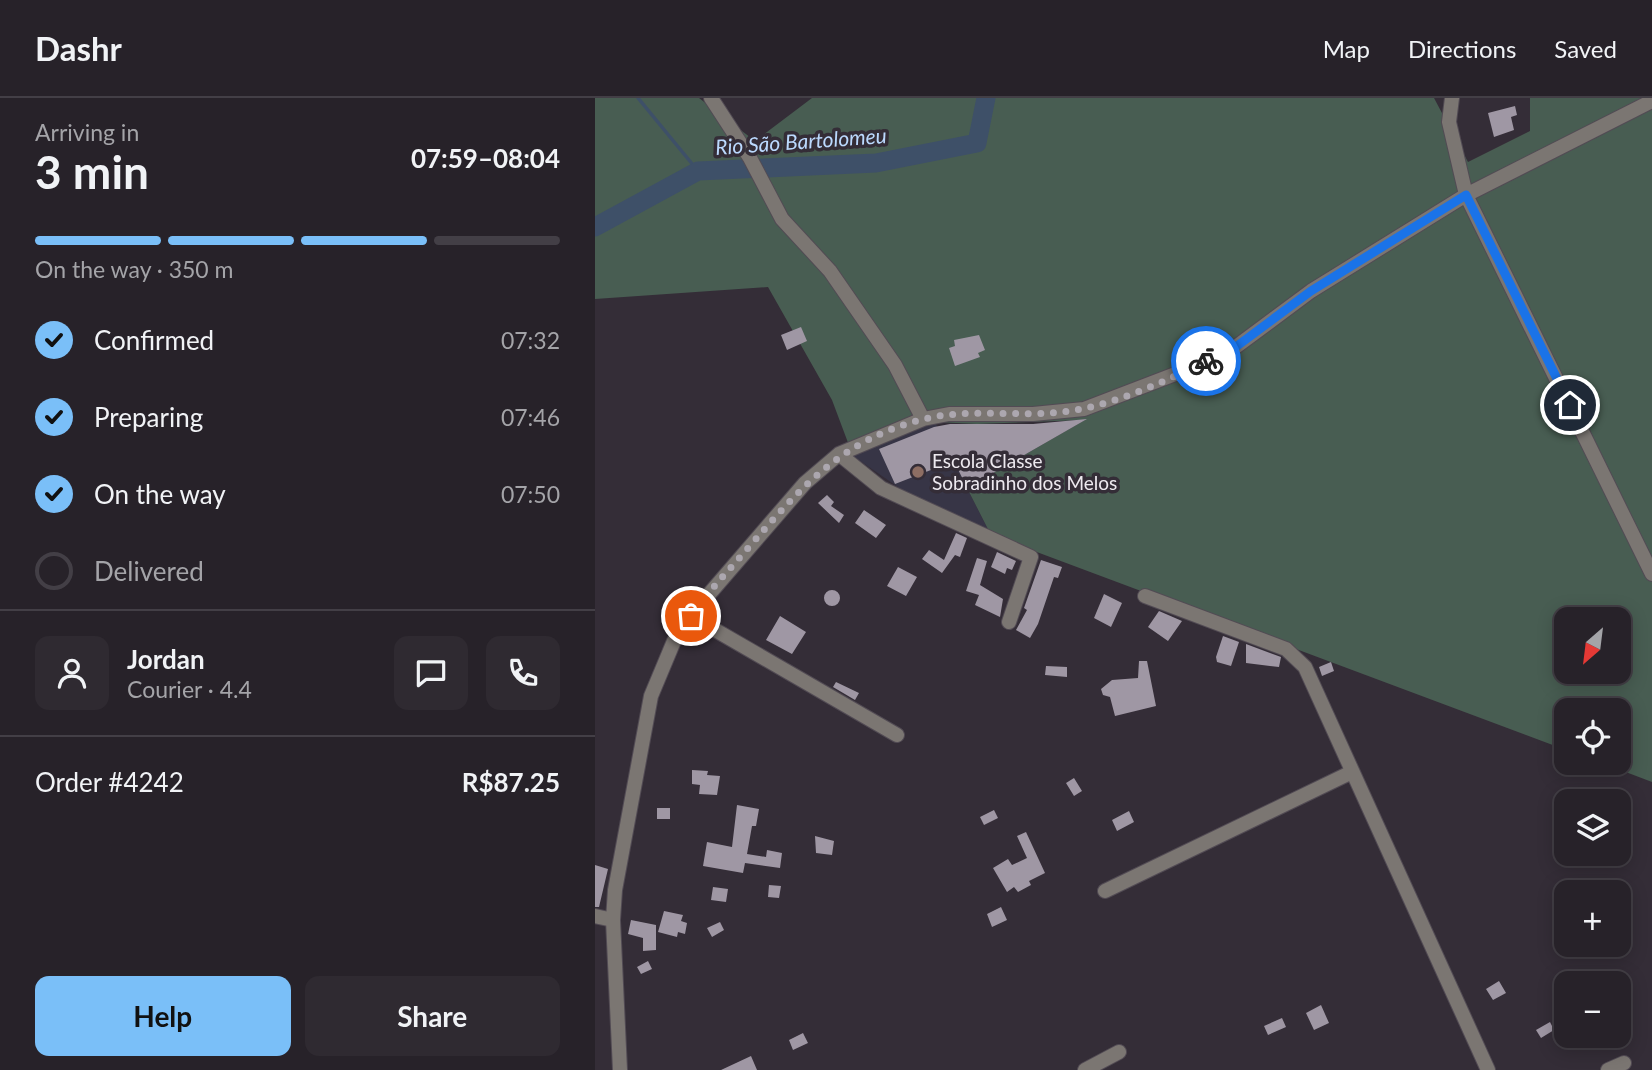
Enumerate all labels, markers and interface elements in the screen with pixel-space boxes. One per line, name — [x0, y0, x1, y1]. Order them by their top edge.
text: Dashr — [35, 28, 122, 68]
text: Map — [1323, 34, 1370, 63]
text: Directions — [1408, 34, 1516, 63]
text: Saved — [1554, 34, 1617, 63]
text: Arriving in — [35, 118, 139, 146]
water label: Rio São Bartolomeu — [714, 122, 887, 159]
text: 07:59–08:04 — [411, 142, 560, 174]
text: 3 min — [35, 144, 149, 199]
text: On the way · 350 m — [35, 255, 234, 283]
icon: check — [35, 321, 73, 359]
text: Confirmed — [94, 324, 214, 356]
text: 07:32 — [501, 326, 560, 354]
courier — [1171, 326, 1241, 396]
icon: bike — [1187, 342, 1225, 380]
pin — [1540, 375, 1600, 435]
icon: home — [1551, 386, 1589, 424]
icon: check — [35, 398, 73, 436]
text: Preparing — [94, 401, 203, 433]
text: 07:46 — [501, 403, 560, 431]
place label: Escola Classe Sobradinho dos Melos — [932, 449, 1117, 494]
marker: Escola Classe Sobradinho dos Melos — [910, 464, 926, 480]
icon: check — [35, 475, 73, 513]
text: On the way — [94, 478, 226, 510]
text: 07:50 — [501, 480, 560, 508]
text: Delivered — [94, 555, 204, 587]
pin — [661, 586, 721, 646]
icon: bag — [672, 597, 710, 635]
north arrow — [1554, 607, 1631, 684]
map controls — [1554, 607, 1631, 1048]
button: person — [35, 636, 109, 710]
button: chat — [394, 636, 468, 710]
button: phone — [486, 636, 560, 710]
text: Jordan — [127, 643, 205, 675]
text: Courier · 4.4 — [127, 675, 252, 703]
button: locate — [1554, 698, 1631, 775]
text: Order #4242 — [35, 766, 184, 798]
text: R$87.25 — [462, 766, 560, 798]
button: layers — [1554, 789, 1631, 866]
button: + — [1554, 880, 1631, 957]
button: − — [1554, 971, 1631, 1048]
button: Help — [35, 976, 291, 1056]
button: Share — [305, 976, 560, 1056]

